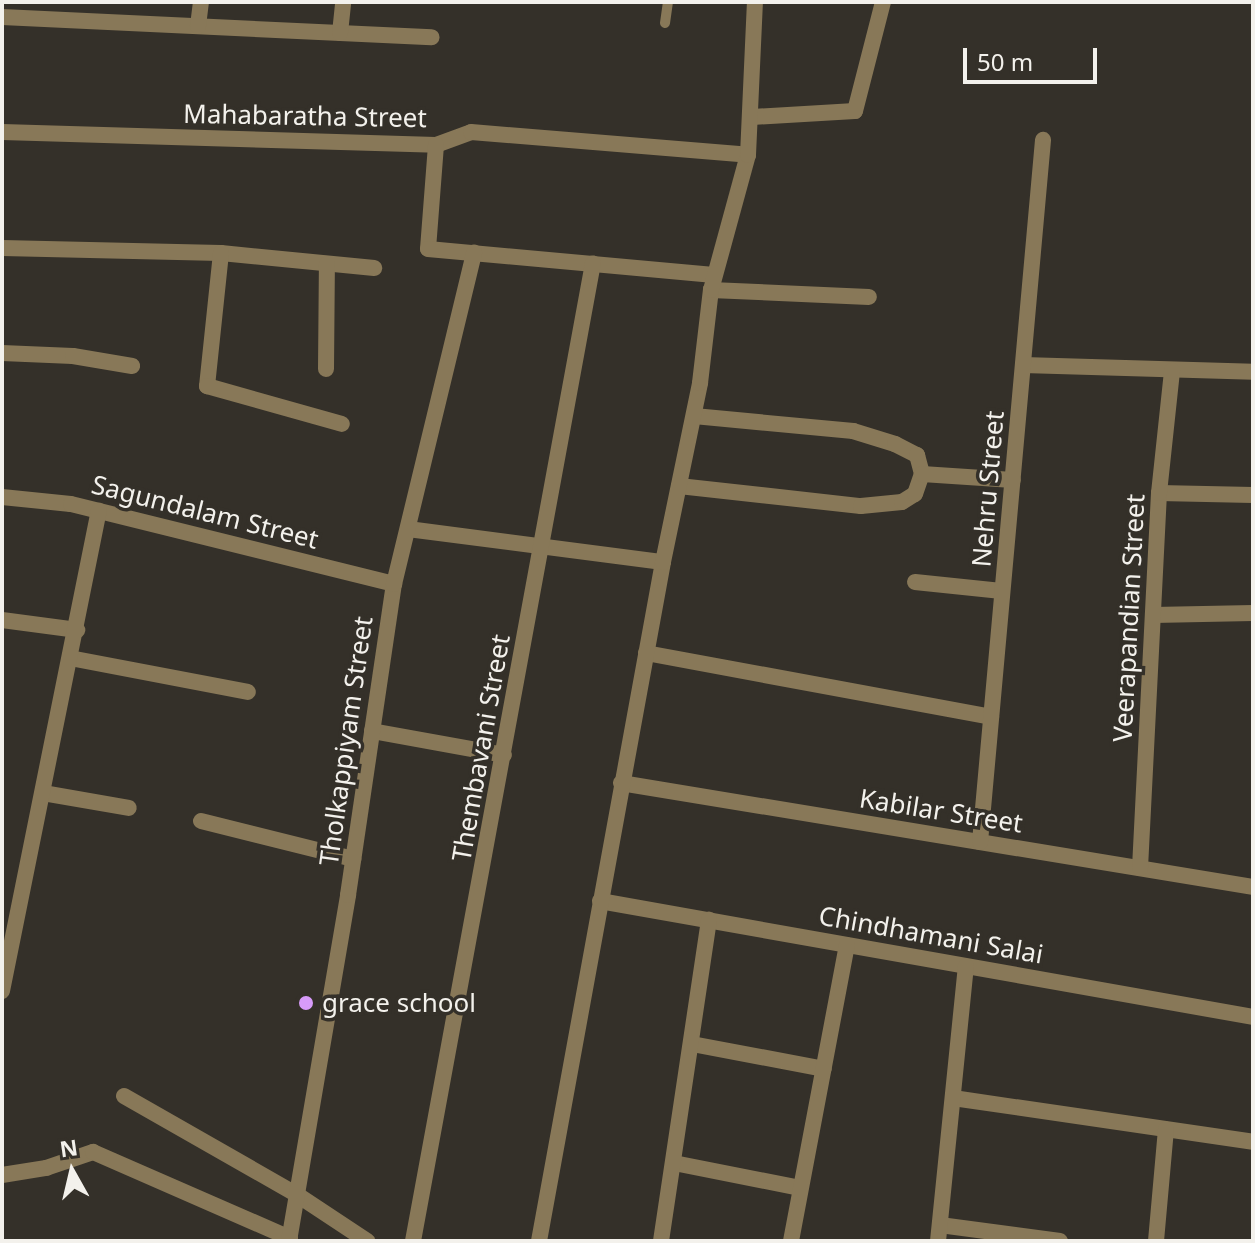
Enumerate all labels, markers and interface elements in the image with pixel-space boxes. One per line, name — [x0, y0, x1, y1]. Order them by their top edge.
scale bar — [967, 32, 1101, 82]
text: 50 m — [977, 45, 1033, 78]
street label: Mahabaratha Street — [183, 98, 427, 134]
street label: Nehru Street — [966, 410, 1010, 568]
street label: Sagundalam Street — [88, 469, 322, 555]
street label: Veerapandian Street — [1107, 493, 1151, 743]
street label: Tholkappiyam Street — [313, 614, 379, 868]
street label: Thembavani Street — [446, 632, 516, 864]
street label: Kabilar Street — [857, 783, 1025, 839]
street label: Chindhamani Salai — [816, 900, 1046, 970]
place label: grace school — [322, 987, 476, 1019]
marker: grace school — [297, 994, 315, 1012]
north arrow — [32, 1131, 112, 1211]
text: N — [58, 1131, 80, 1163]

